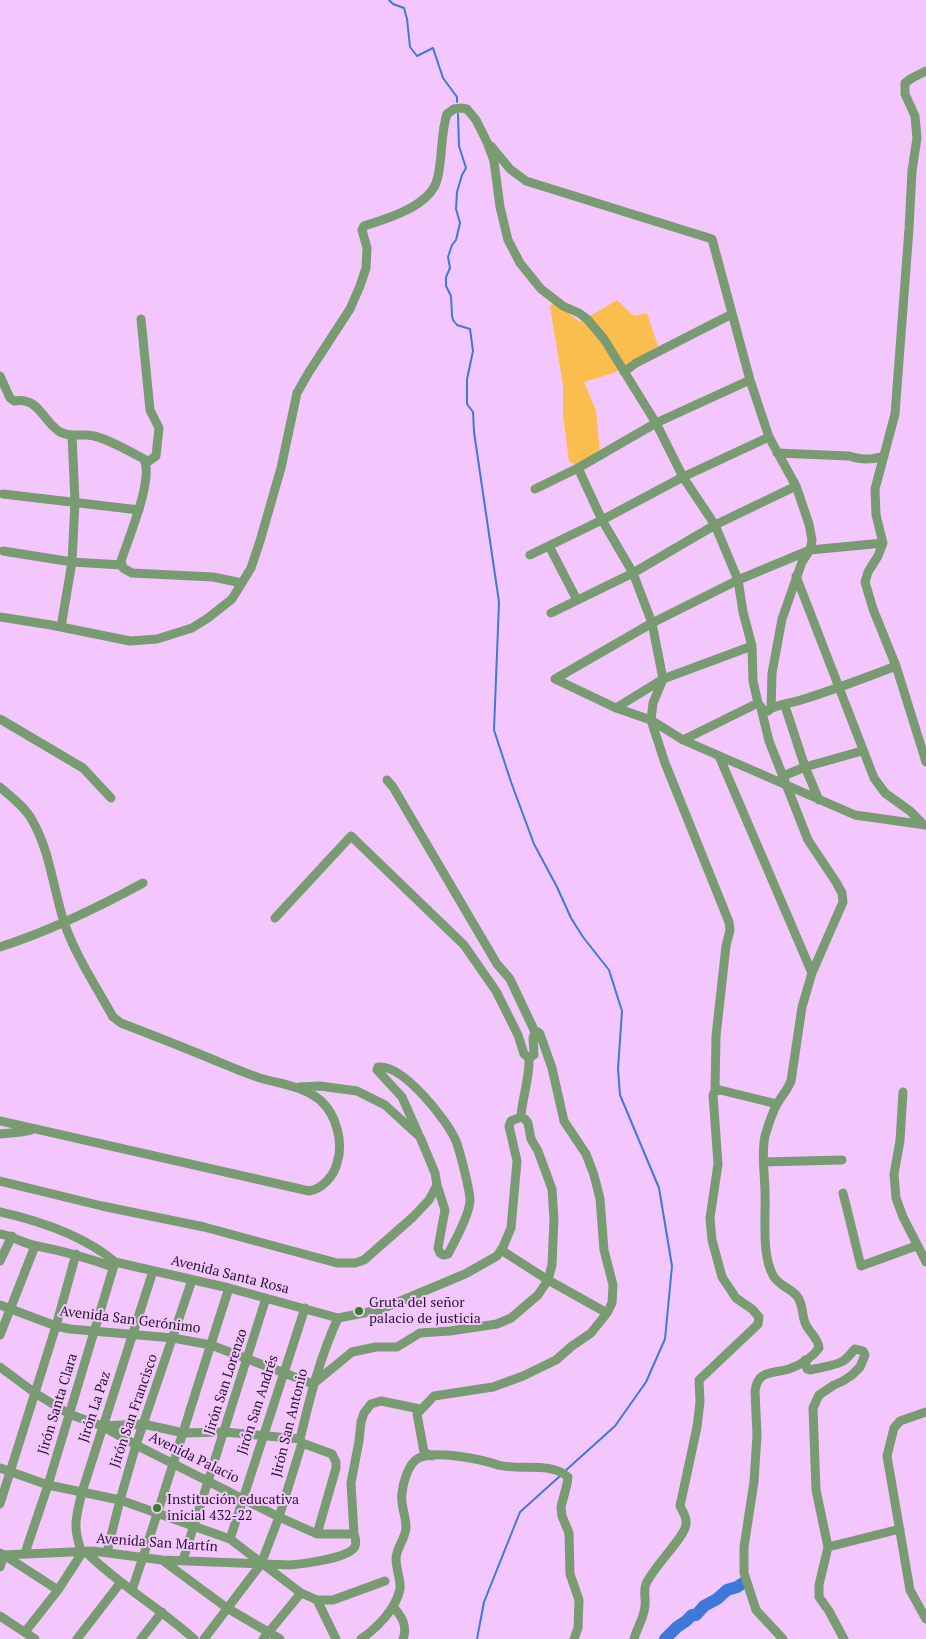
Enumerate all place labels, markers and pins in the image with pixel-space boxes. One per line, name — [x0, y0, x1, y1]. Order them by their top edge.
place label: Gruta del señor palacio de justicia — [369, 1295, 481, 1328]
marker: Gruta del señor palacio de justicia — [353, 1305, 365, 1317]
place label: Institución educativa inicial 432-22 — [167, 1492, 299, 1524]
marker: Institución educativa inicial 432-22 — [151, 1502, 163, 1514]

